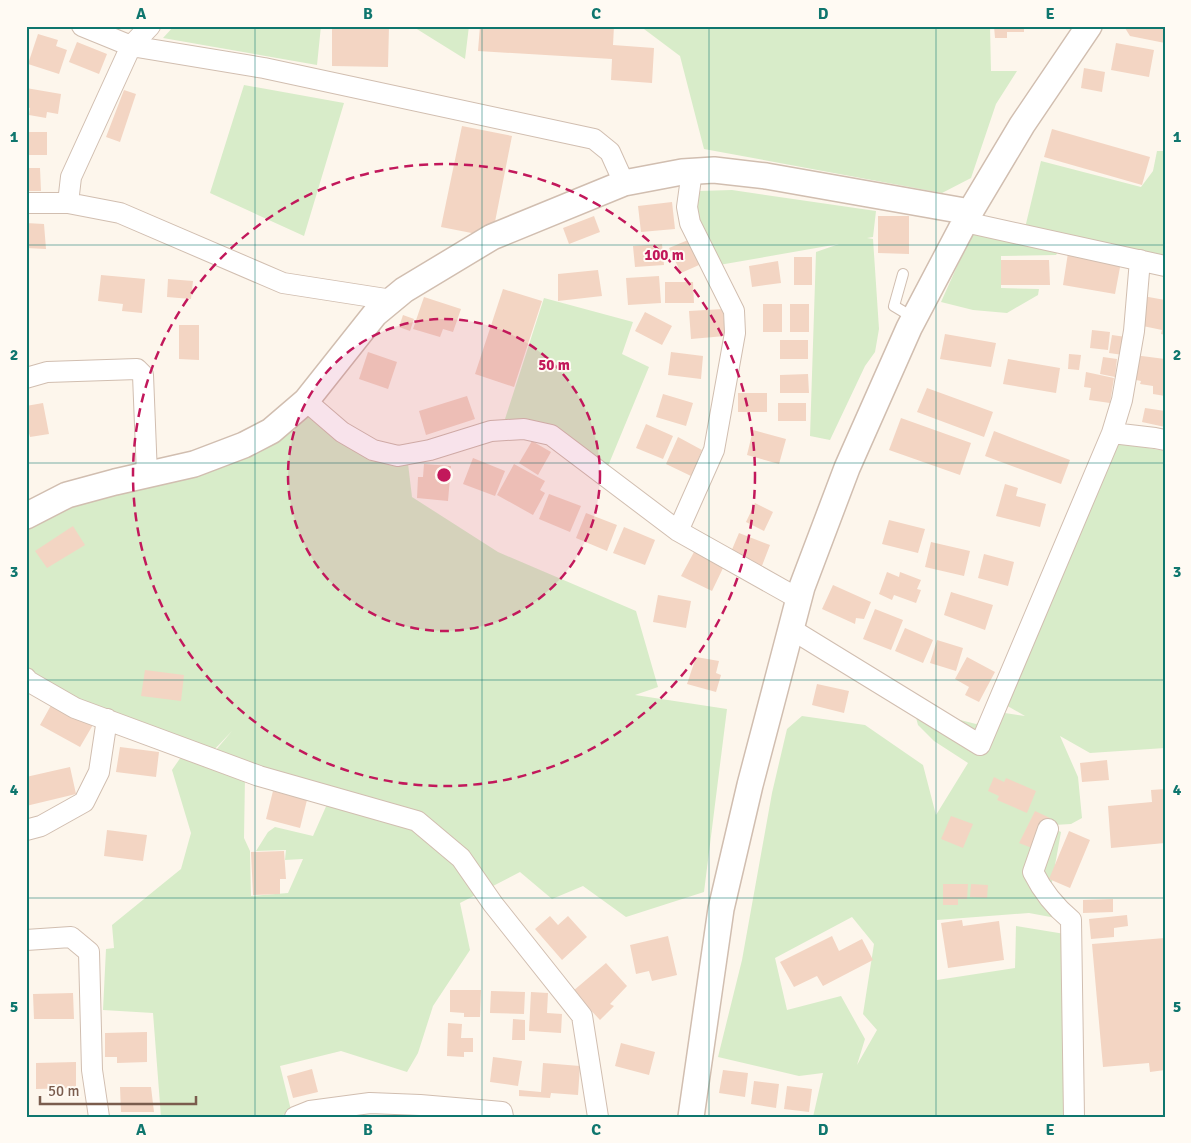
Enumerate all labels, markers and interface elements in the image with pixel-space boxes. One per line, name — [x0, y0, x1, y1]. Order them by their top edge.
text: A — [136, 4, 147, 24]
text: B — [363, 4, 373, 24]
text: C — [591, 4, 601, 24]
text: D — [818, 4, 829, 24]
text: E — [1045, 4, 1055, 24]
text: 1 — [10, 127, 19, 147]
text: 1 — [1173, 127, 1182, 147]
text: 100 m — [644, 246, 684, 264]
text: 2 — [10, 345, 18, 365]
text: 2 — [1173, 345, 1181, 365]
text: 50 m — [538, 356, 570, 374]
centre of rings — [435, 466, 453, 484]
text: 3 — [10, 562, 18, 582]
text: 3 — [1173, 562, 1181, 582]
text: 4 — [10, 780, 19, 800]
text: 4 — [1173, 780, 1182, 800]
text: 5 — [10, 997, 18, 1017]
text: 5 — [1173, 997, 1181, 1017]
scale bar — [40, 1073, 196, 1105]
text: 50 m — [48, 1082, 79, 1100]
text: A — [136, 1120, 147, 1140]
text: B — [363, 1120, 373, 1140]
text: C — [591, 1120, 601, 1140]
text: D — [818, 1120, 829, 1140]
text: E — [1045, 1120, 1055, 1140]

